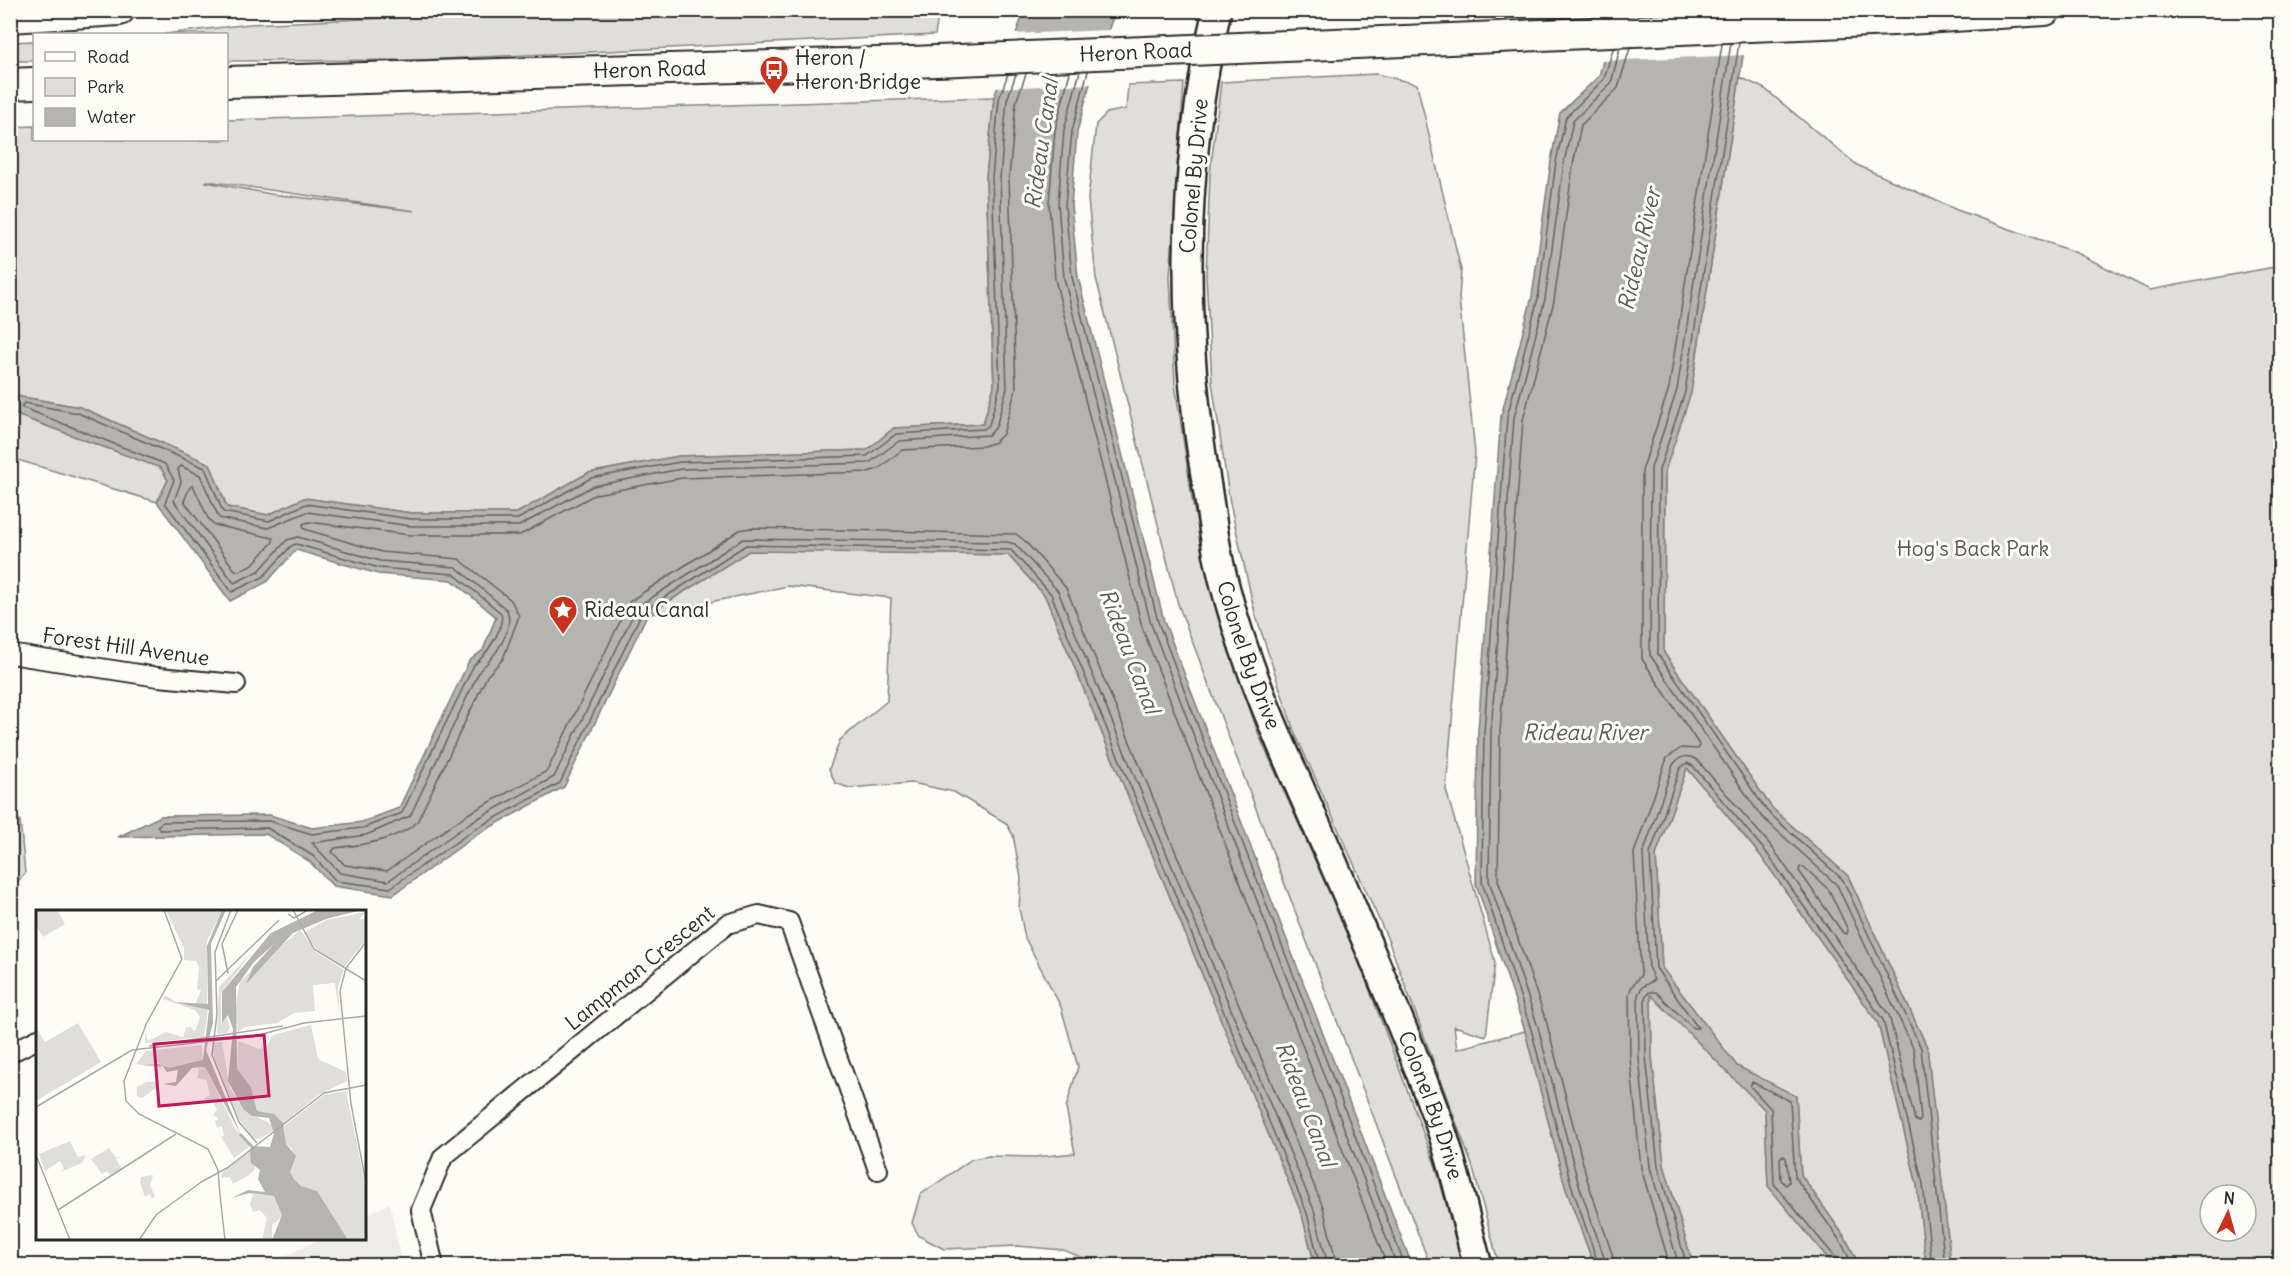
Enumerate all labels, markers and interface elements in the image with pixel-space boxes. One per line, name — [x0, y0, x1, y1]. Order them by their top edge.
legend — [33, 33, 228, 141]
street label: Heron Road — [1079, 36, 1193, 68]
place label: Heron / Heron Bridge — [795, 44, 921, 95]
text: Road — [87, 45, 130, 68]
street label: Heron Road — [593, 54, 707, 84]
bus stop icon: Heron / Heron Bridge — [758, 54, 790, 96]
water label: Rideau Canal — [1018, 74, 1064, 211]
text: Park — [87, 75, 124, 98]
street label: Colonel By Drive — [1173, 97, 1214, 255]
text: Water — [87, 105, 137, 128]
water label: Rideau River — [1611, 182, 1667, 313]
park label: Hog's Back Park — [1897, 535, 2049, 562]
street label: Colonel By Drive — [1211, 578, 1287, 733]
water label: Rideau Canal — [1093, 585, 1168, 720]
place icon: Rideau Canal — [547, 594, 579, 636]
place label: Rideau Canal — [584, 596, 709, 623]
street label: Forest Hill Avenue — [41, 621, 211, 672]
water label: Rideau River — [1523, 718, 1650, 746]
street label: Lampman Crescent — [560, 899, 720, 1036]
inset map — [36, 910, 366, 1240]
street label: Colonel By Drive — [1392, 1027, 1469, 1182]
water label: Rideau Canal — [1269, 1038, 1344, 1173]
north arrow — [2198, 1183, 2258, 1243]
text: N — [2223, 1188, 2236, 1209]

